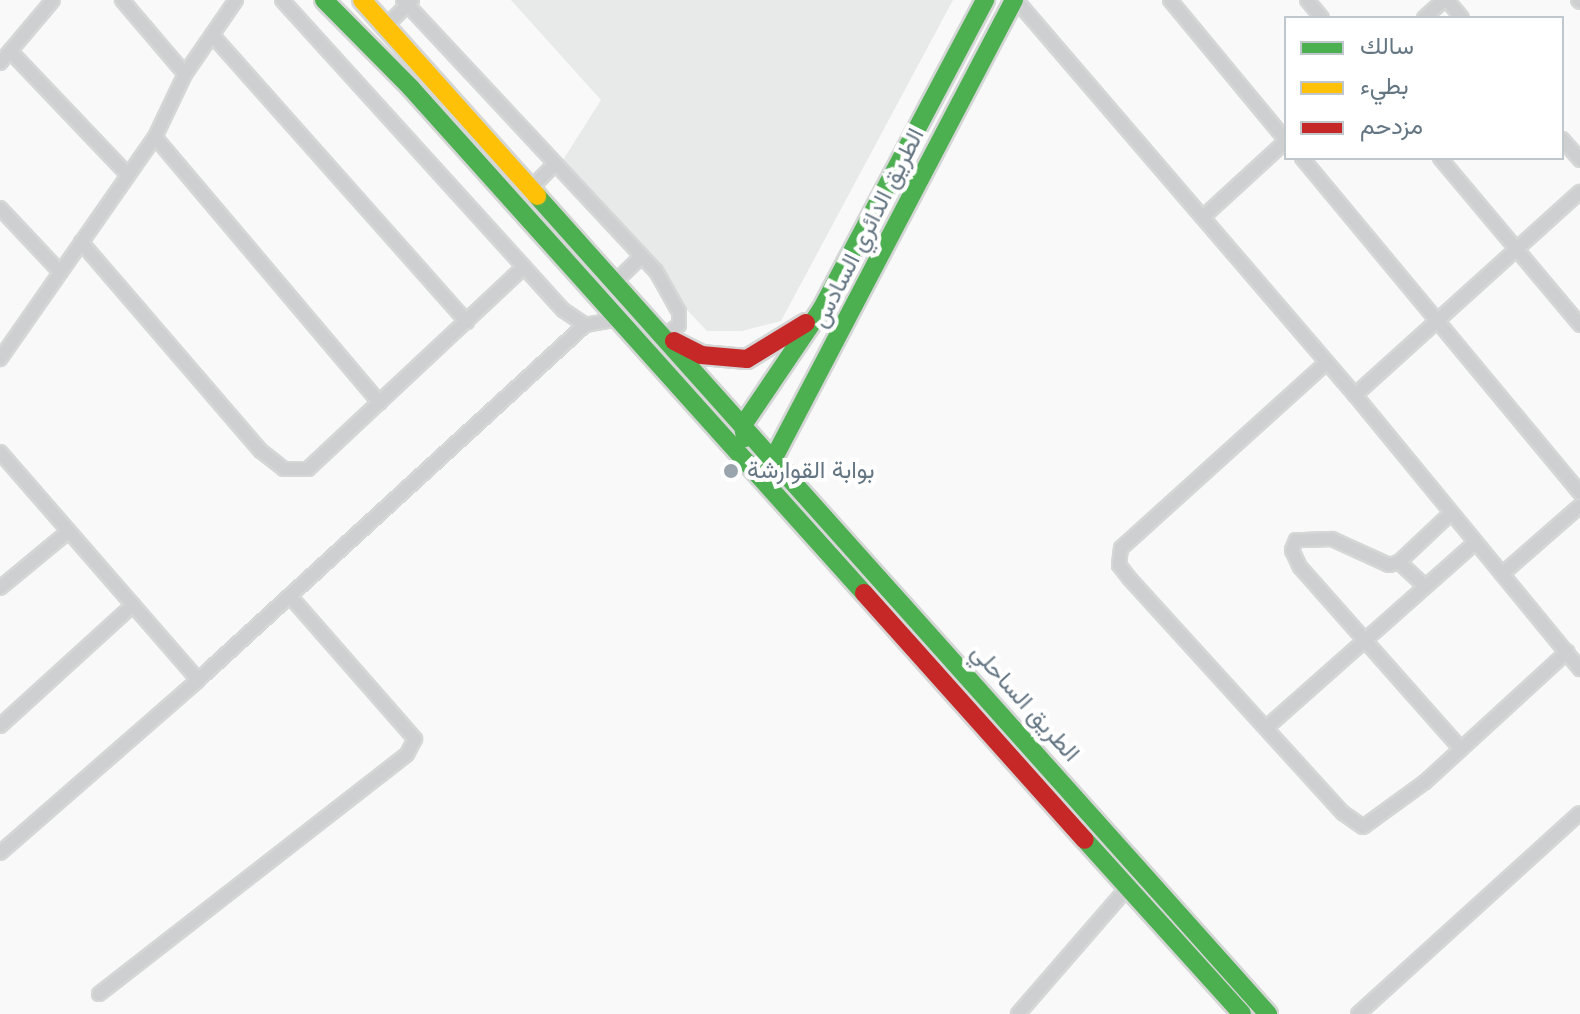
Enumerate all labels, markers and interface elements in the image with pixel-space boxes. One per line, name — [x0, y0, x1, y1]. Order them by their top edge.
legend — [1284, 16, 1564, 160]
text: سالك — [1360, 32, 1414, 60]
text: بطيء — [1360, 72, 1409, 100]
text: مزدحم — [1360, 112, 1423, 140]
street label: الطريق الدائري السادس — [805, 124, 931, 332]
place label: بوابة القوارشة — [747, 457, 875, 485]
marker: بوابة القوارشة — [722, 462, 740, 480]
street label: الطريق الساحلي — [965, 638, 1085, 768]

